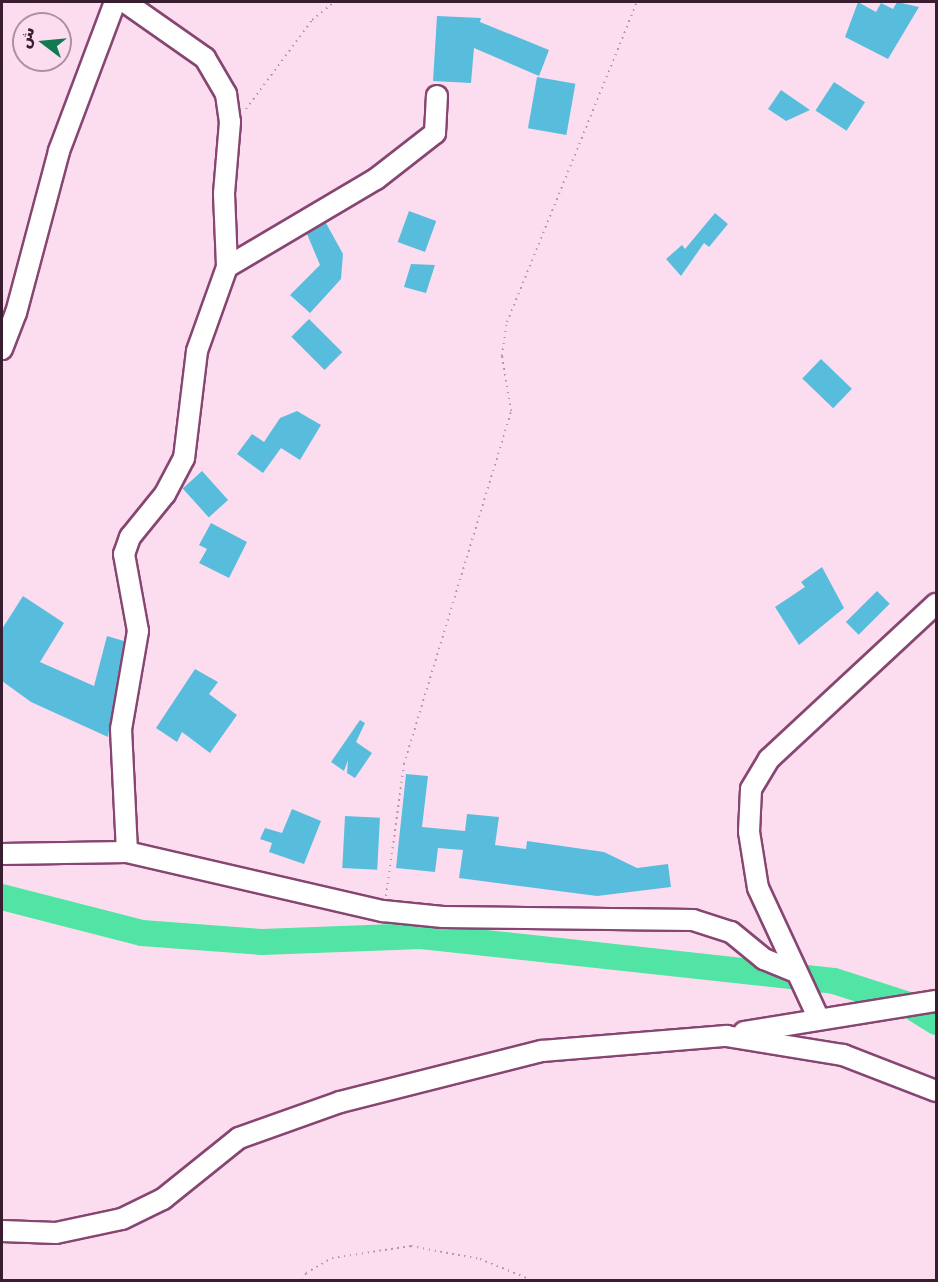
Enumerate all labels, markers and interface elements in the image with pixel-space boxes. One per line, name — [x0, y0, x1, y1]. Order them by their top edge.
north arrow — [12, 12, 72, 72]
text: ش — [14, 24, 38, 51]

